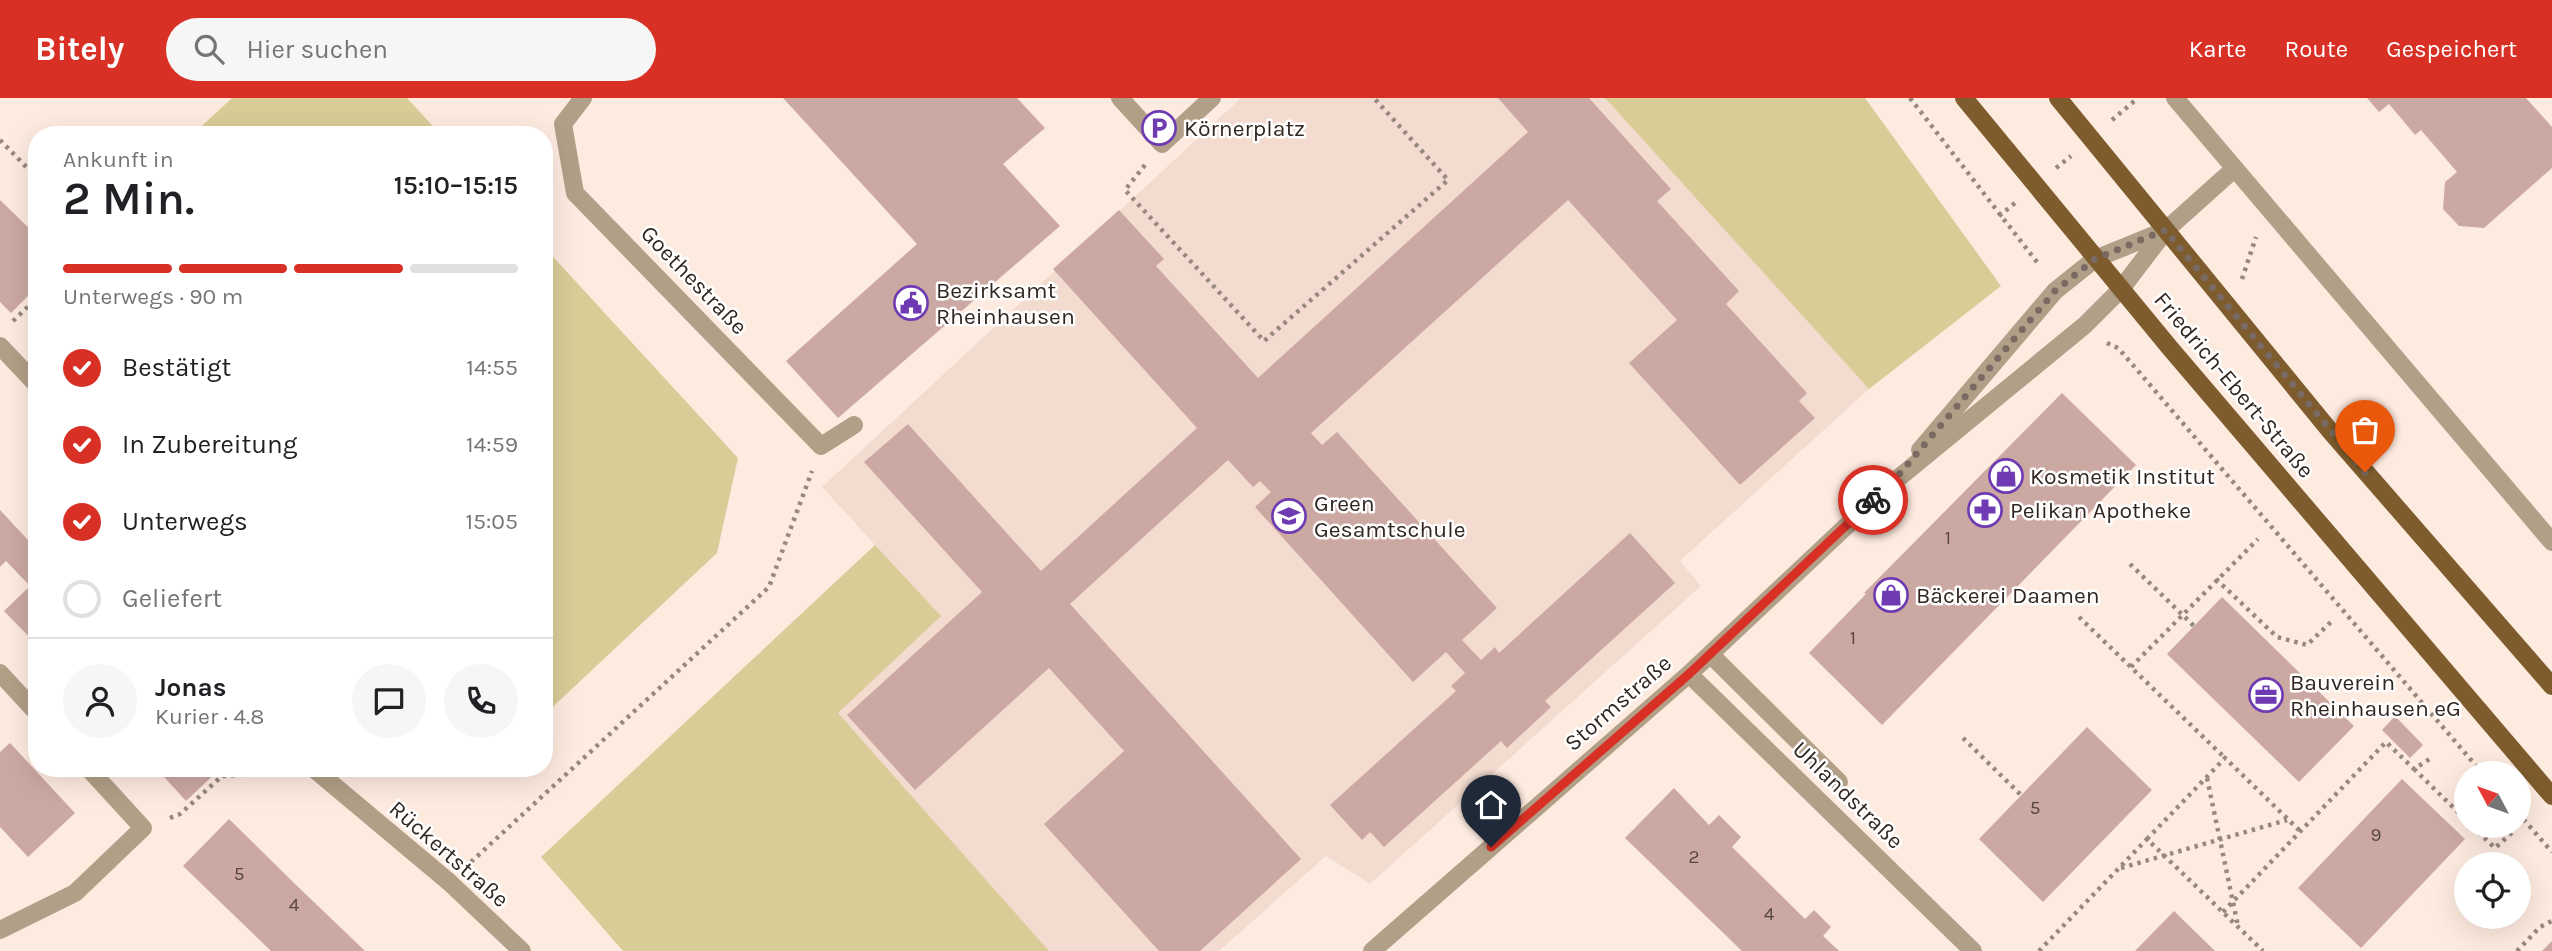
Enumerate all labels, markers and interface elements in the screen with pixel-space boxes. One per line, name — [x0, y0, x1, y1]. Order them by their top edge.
search box — [166, 18, 656, 81]
text: Bitely — [35, 30, 124, 68]
icon: search — [190, 30, 228, 68]
text: Hier suchen — [246, 34, 388, 65]
text: Karte — [2189, 35, 2247, 63]
text: Route — [2285, 35, 2348, 63]
text: Gespeichert — [2386, 35, 2517, 63]
parking icon: Körnerplatz — [1140, 109, 1178, 147]
place label: Körnerplatz — [1184, 115, 1305, 142]
text: Ankunft in — [63, 146, 174, 173]
text: 15:10–15:15 — [394, 170, 518, 201]
text: 2 Min. — [63, 172, 194, 226]
street label: Goethestraße — [635, 220, 753, 340]
place label: Bezirksamt Rheinhausen — [936, 277, 1075, 330]
text: Unterwegs · 90 m — [63, 283, 243, 310]
public building icon: Bezirksamt Rheinhausen — [892, 284, 930, 322]
street label: Friedrich-Ebert-Straße — [2148, 287, 2320, 483]
icon: check — [63, 349, 101, 387]
text: Bestätigt — [122, 352, 231, 383]
text: 14:55 — [466, 354, 518, 381]
pin — [2335, 400, 2395, 472]
icon: bag — [2346, 411, 2384, 449]
icon: check — [63, 426, 101, 464]
text: In Zubereitung — [122, 429, 297, 460]
text: 14:59 — [466, 431, 518, 458]
shop icon: Kosmetik Institut — [1987, 457, 2025, 495]
place label: Kosmetik Institut — [2030, 463, 2215, 490]
courier — [1838, 465, 1908, 535]
icon: bike — [1854, 481, 1892, 519]
place label: Green Gesamtschule — [1314, 490, 1466, 543]
pharmacy icon: Pelikan Apotheke — [1966, 491, 2004, 529]
school or university icon: Green Gesamtschule — [1270, 497, 1308, 535]
place label: Pelikan Apotheke — [2010, 497, 2191, 524]
icon: check — [63, 503, 101, 541]
text: Unterwegs — [122, 506, 248, 537]
text: 15:05 — [465, 508, 518, 535]
house number: 1 — [1945, 527, 1951, 549]
shop icon: Bäckerei Daamen — [1872, 576, 1910, 614]
place label: Bäckerei Daamen — [1916, 582, 2100, 609]
text: Geliefert — [122, 583, 222, 614]
house number: 1 — [1850, 627, 1856, 649]
street label: Stormstraße — [1559, 649, 1677, 757]
button: person — [63, 664, 137, 738]
button: chat — [352, 664, 426, 738]
button: phone — [444, 664, 518, 738]
place label: Bauverein Rheinhausen eG — [2290, 669, 2461, 722]
text: Jonas — [155, 672, 226, 703]
office icon: Bauverein Rheinhausen eG — [2247, 676, 2285, 714]
text: Kurier · 4.8 — [155, 703, 264, 730]
street label: Uhlandstraße — [1787, 736, 1909, 854]
north arrow — [2454, 761, 2530, 838]
map controls — [2454, 761, 2531, 929]
pin — [1461, 775, 1521, 847]
icon: home — [1472, 786, 1510, 824]
street label: Rückertstraße — [384, 795, 514, 913]
house number: 5 — [2030, 797, 2040, 819]
house number: 9 — [2370, 824, 2382, 846]
house number: 2 — [1688, 846, 1700, 868]
button: locate — [2454, 852, 2531, 929]
house number: 5 — [234, 863, 244, 885]
house number: 4 — [289, 894, 300, 916]
house number: 4 — [1764, 903, 1775, 925]

